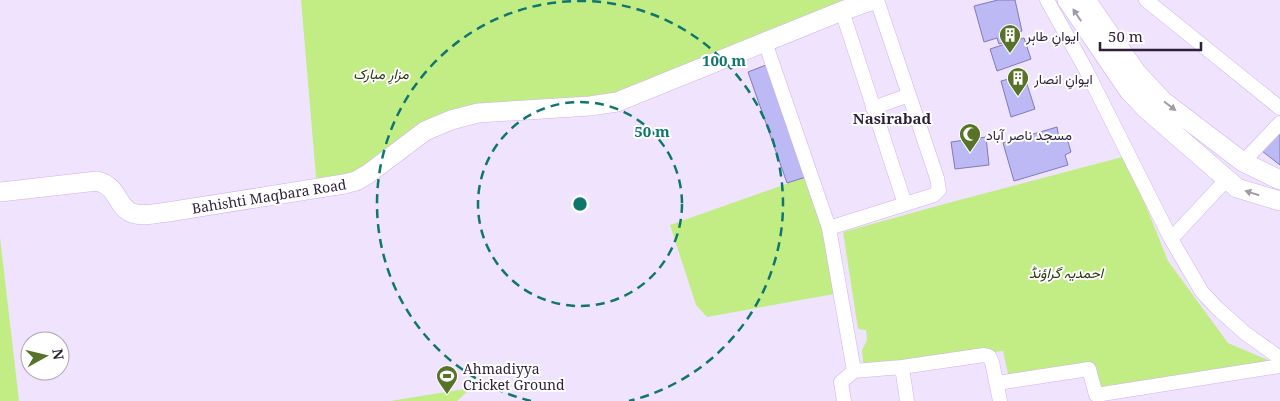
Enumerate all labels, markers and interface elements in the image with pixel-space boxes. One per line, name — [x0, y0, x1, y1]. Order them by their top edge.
one-way arrow — [1072, 8, 1082, 22]
scale bar — [1100, 20, 1201, 52]
building icon: ایوانِ طاہر — [998, 23, 1022, 54]
place label: ایوانِ طاہر — [1025, 26, 1079, 47]
text: 50 m — [1108, 26, 1143, 46]
text: 100 m — [702, 50, 746, 70]
park label: مزارِ مبارک — [353, 64, 409, 85]
building icon: ایوانِ انصار — [1006, 66, 1030, 97]
place label: ایوانِ انصار — [1033, 69, 1093, 90]
one-way arrow — [1163, 101, 1176, 112]
district label: Nasirabad — [853, 108, 931, 128]
text: 50 m — [634, 121, 670, 141]
mosque icon: مسجد ناصر آباد — [958, 122, 982, 153]
place label: مسجد ناصر آباد — [986, 125, 1072, 144]
street label: Bahishti Maqbara Road — [190, 174, 348, 218]
one-way arrow — [1244, 189, 1259, 197]
centre of rings — [571, 195, 589, 213]
park label: احمدیہ گراؤنڈ — [1029, 263, 1105, 282]
north arrow — [20, 331, 70, 381]
text: N — [48, 347, 69, 361]
place label: Ahmadiyya Cricket Ground — [463, 359, 565, 394]
sports icon: Ahmadiyya Cricket Ground — [435, 364, 459, 395]

